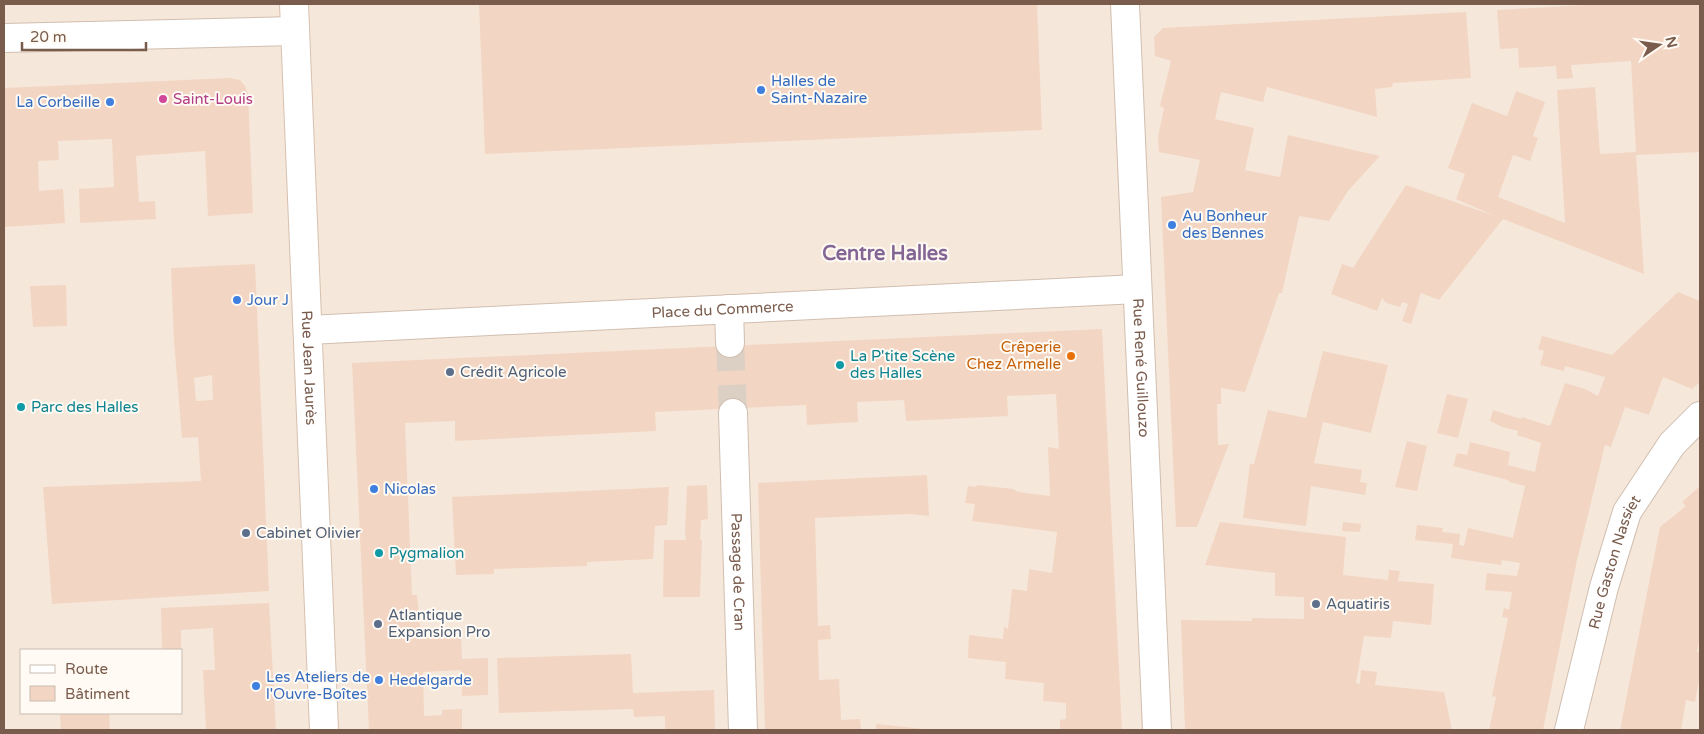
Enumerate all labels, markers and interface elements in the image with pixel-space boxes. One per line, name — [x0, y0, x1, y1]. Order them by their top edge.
scale bar — [22, 20, 146, 52]
north arrow — [1634, 20, 1684, 70]
text: 20 m — [30, 28, 67, 46]
text: N — [1662, 35, 1681, 50]
place label: Halles de Saint-Nazaire — [771, 72, 867, 107]
marker: Halles de Saint-Nazaire — [755, 84, 767, 96]
place label: Saint-Louis — [173, 90, 253, 108]
place label: La Corbeille — [16, 93, 100, 111]
marker: Saint-Louis — [157, 93, 169, 105]
marker: La Corbeille — [104, 96, 116, 108]
place label: Au Bonheur des Bennes — [1182, 207, 1267, 242]
marker: Au Bonheur des Bennes — [1166, 219, 1178, 231]
district label: Centre Halles — [822, 242, 948, 266]
place label: Jour J — [247, 291, 289, 309]
marker: Jour J — [231, 294, 243, 306]
street label: Place du Commerce — [651, 297, 794, 322]
street label: Rue René Guillouzo — [1129, 298, 1153, 438]
street label: Rue Jean Jaurès — [298, 310, 320, 425]
place label: Crêperie Chez Armelle — [967, 338, 1061, 373]
place label: La P'tite Scène des Halles — [850, 347, 955, 382]
marker: Crêperie Chez Armelle — [1065, 350, 1077, 362]
marker: La P'tite Scène des Halles — [834, 359, 846, 371]
place label: Crédit Agricole — [460, 363, 566, 381]
marker: Crédit Agricole — [444, 366, 456, 378]
place label: Parc des Halles — [31, 398, 139, 416]
marker: Parc des Halles — [15, 401, 27, 413]
place label: Nicolas — [384, 480, 436, 498]
marker: Nicolas — [368, 483, 380, 495]
street label: Rue Gaston Nassiet — [1585, 492, 1645, 631]
street label: Passage de Cran — [727, 512, 749, 631]
place label: Cabinet Olivier — [256, 524, 361, 542]
marker: Cabinet Olivier — [240, 527, 252, 539]
place label: Pygmalion — [389, 544, 464, 562]
marker: Pygmalion — [373, 547, 385, 559]
place label: Aquatiris — [1326, 595, 1390, 613]
marker: Aquatiris — [1310, 598, 1322, 610]
place label: Atlantique Expansion Pro — [388, 606, 490, 641]
marker: Atlantique Expansion Pro — [372, 618, 384, 630]
legend — [20, 649, 182, 714]
text: Route — [65, 660, 108, 678]
place label: Les Ateliers de l'Ouvre-Boîtes — [266, 668, 370, 703]
place label: Hedelgarde — [389, 671, 472, 689]
marker: Hedelgarde — [373, 674, 385, 686]
marker: Les Ateliers de l'Ouvre-Boîtes — [250, 680, 262, 692]
text: Bâtiment — [65, 685, 130, 703]

